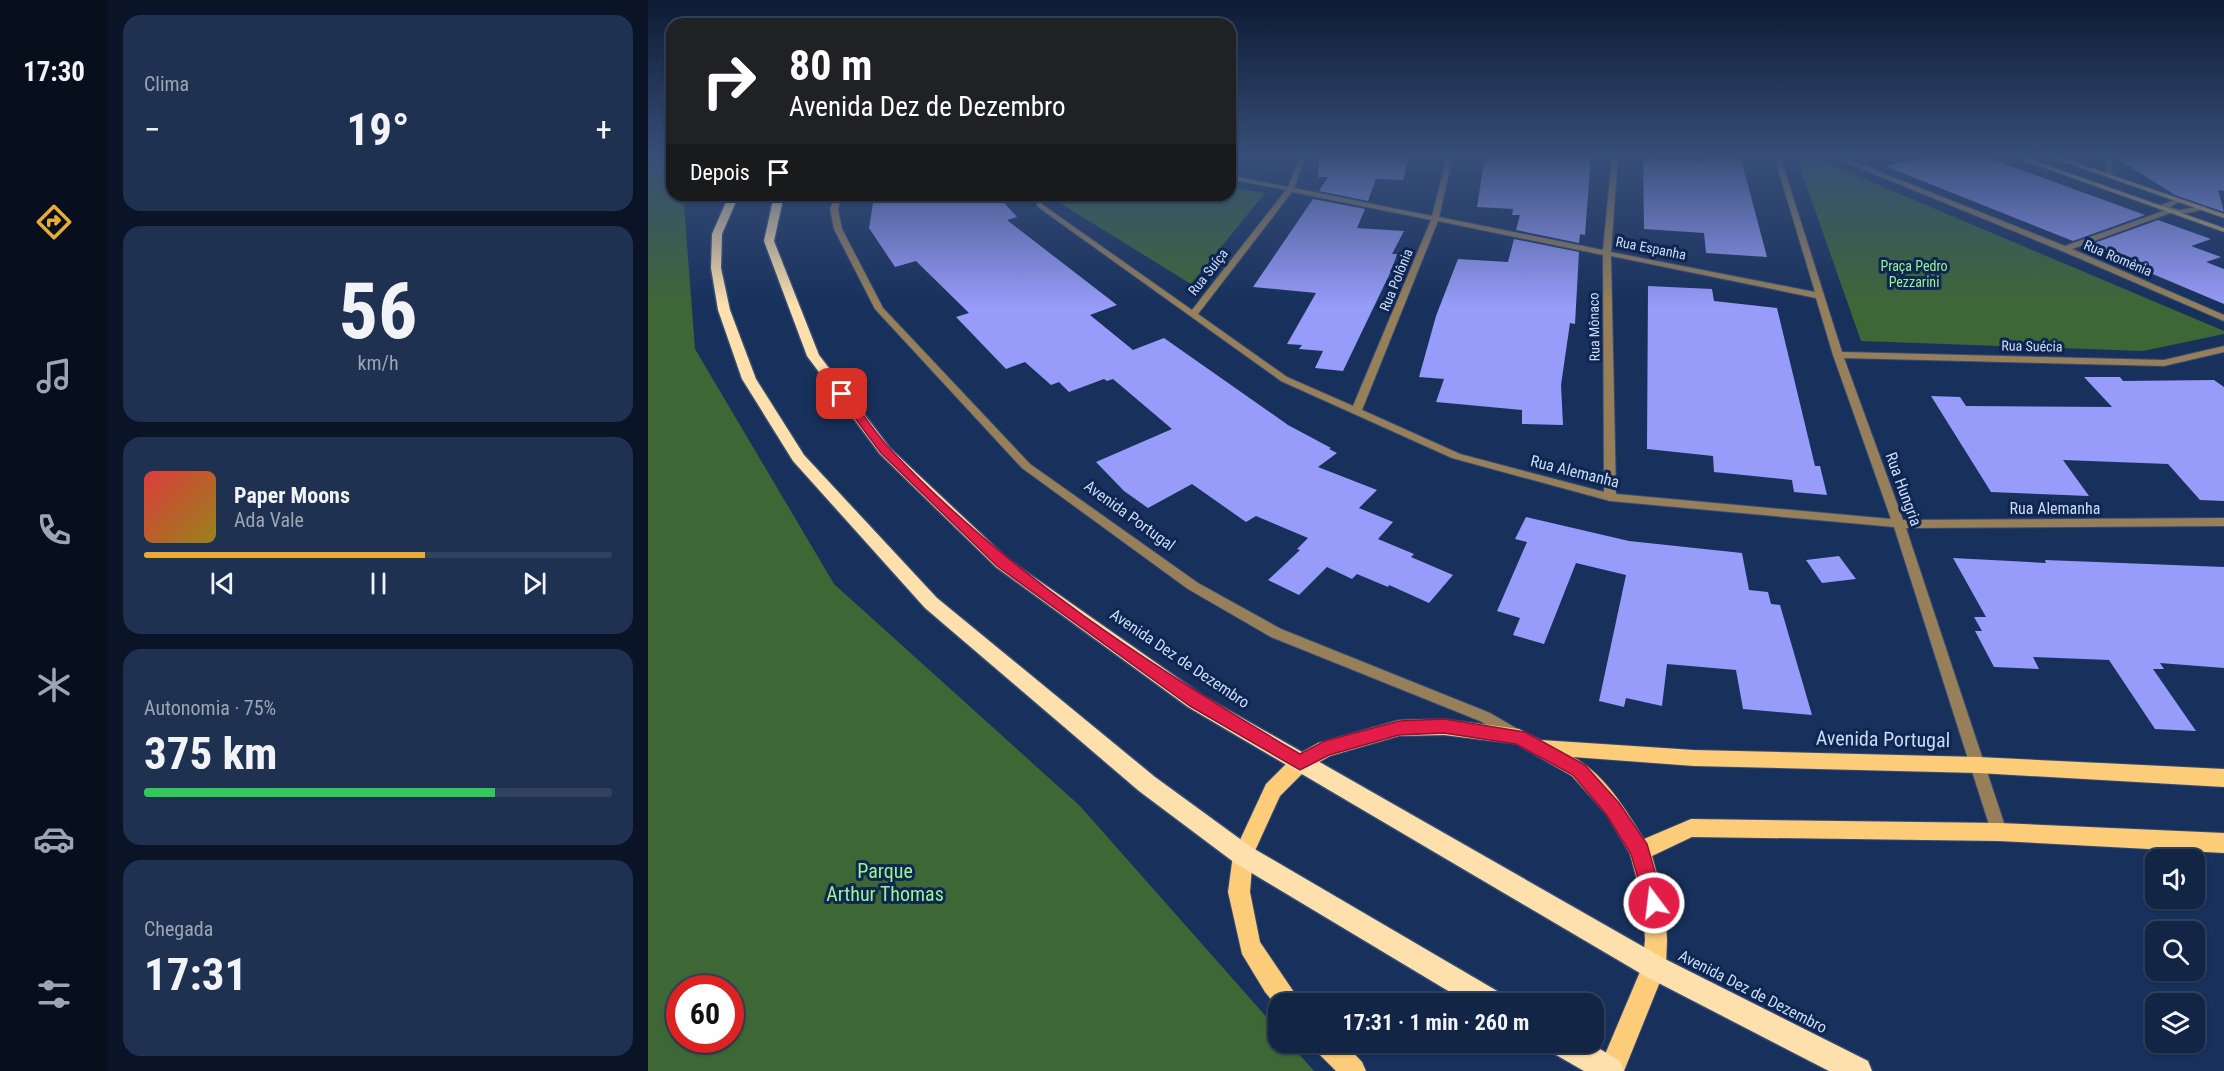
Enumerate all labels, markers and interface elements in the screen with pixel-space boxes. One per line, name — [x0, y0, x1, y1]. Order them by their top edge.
text: 80 m — [789, 41, 872, 90]
icon: right — [690, 42, 768, 120]
text: 17:30 — [23, 56, 85, 88]
text: Clima — [144, 72, 189, 96]
text: Avenida Dez de Dezembro — [789, 91, 1066, 123]
text: 19° — [347, 103, 410, 156]
text: − — [144, 110, 161, 149]
text: + — [596, 110, 612, 149]
icon: arrive — [762, 156, 795, 189]
text: Depois — [690, 160, 750, 185]
icon: directions — [33, 201, 75, 243]
street label: Rua Espanha — [1614, 233, 1688, 263]
street label: Rua Romênia — [2082, 236, 2154, 280]
street label: Rua Suíça — [1185, 246, 1231, 298]
street label: Rua Polônia — [1376, 247, 1416, 313]
park label: Praça Pedro Pezzarini — [1880, 258, 1948, 290]
text: 56 — [339, 266, 417, 357]
street label: Rua Mônaco — [1585, 293, 1603, 361]
street label: Rua Suécia — [2001, 337, 2063, 355]
text: km/h — [357, 351, 399, 375]
icon: music — [33, 355, 75, 397]
pin — [816, 368, 867, 419]
icon: arrive — [825, 377, 858, 410]
street label: Rua Hungria — [1881, 450, 1926, 529]
street label: Rua Alemanha — [1529, 451, 1621, 492]
street label: Avenida Portugal — [1081, 476, 1179, 555]
text: Paper Moons — [234, 483, 350, 508]
street label: Rua Alemanha — [2010, 499, 2100, 518]
text: Ada Vale — [234, 508, 304, 532]
icon: phone — [33, 509, 75, 551]
icon: previous — [206, 567, 239, 600]
icon: pause — [362, 567, 395, 600]
icon: next — [518, 567, 551, 600]
street label: Avenida Dez de Dezembro — [1106, 605, 1253, 712]
icon: climate — [33, 664, 75, 706]
text: Autonomia · 75% — [144, 696, 276, 720]
street label: Avenida Portugal — [1816, 726, 1950, 752]
text: 375 km — [144, 727, 277, 780]
icon: car — [33, 818, 75, 860]
map controls — [2145, 849, 2205, 1053]
button: sound — [2145, 849, 2205, 909]
park label: Parque Arthur Thomas — [826, 859, 944, 906]
position arrow — [1622, 871, 1686, 935]
text: Chegada — [144, 917, 213, 941]
button: search — [2145, 921, 2205, 981]
street label: Avenida Dez de Dezembro — [1675, 946, 1830, 1037]
text: 17:31 — [144, 948, 247, 1001]
icon: filters — [33, 973, 75, 1015]
speed limit sign: 60 — [666, 975, 744, 1053]
button: layers — [2145, 993, 2205, 1053]
text: 17:31 · 1 min · 260 m — [1343, 1010, 1529, 1035]

